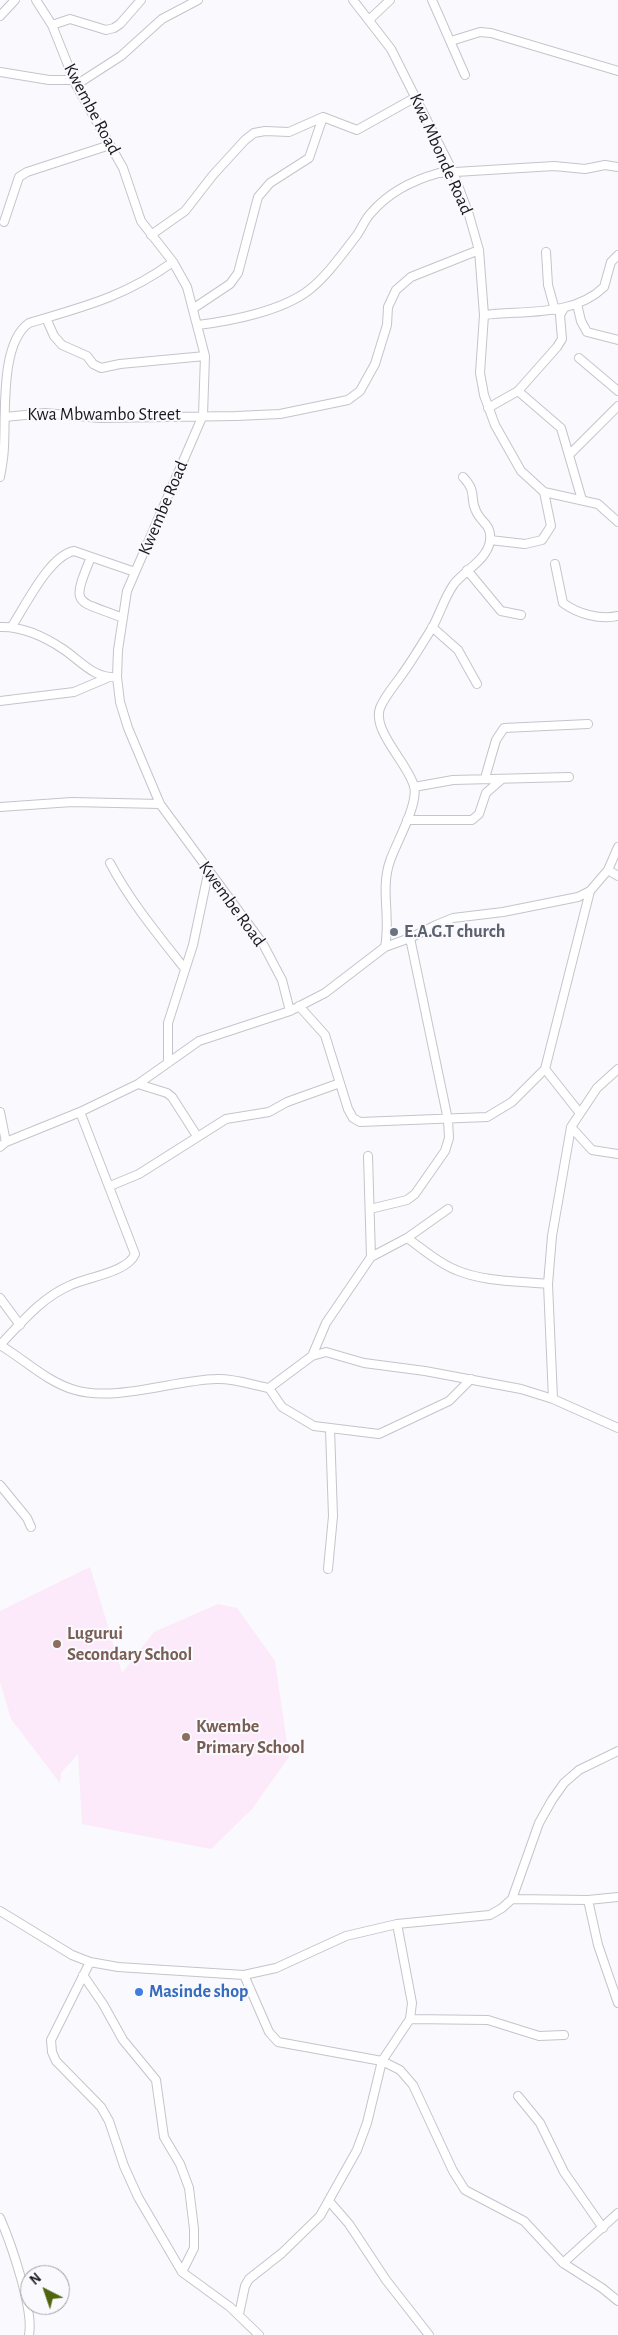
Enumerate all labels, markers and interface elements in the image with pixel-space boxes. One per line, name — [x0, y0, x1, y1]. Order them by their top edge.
street label: Kwembe Road — [59, 60, 125, 158]
street label: Kwa Mbonde Road — [405, 90, 477, 218]
street label: Kwa Mbwambo Street — [27, 404, 181, 426]
street label: Kwembe Road — [133, 458, 193, 558]
street label: Kwembe Road — [194, 857, 270, 951]
place label: E.A.G.T church — [404, 921, 505, 943]
marker: E.A.G.T church — [388, 926, 400, 938]
place label: Lugurui Secondary School — [67, 1623, 192, 1666]
marker: Lugurui Secondary School — [51, 1638, 63, 1650]
place label: Kwembe Primary School — [196, 1716, 305, 1758]
marker: Kwembe Primary School — [180, 1731, 192, 1743]
place label: Masinde shop — [149, 1981, 248, 2003]
marker: Masinde shop — [133, 1986, 145, 1998]
north arrow — [20, 2265, 70, 2315]
text: N — [28, 2271, 44, 2288]

